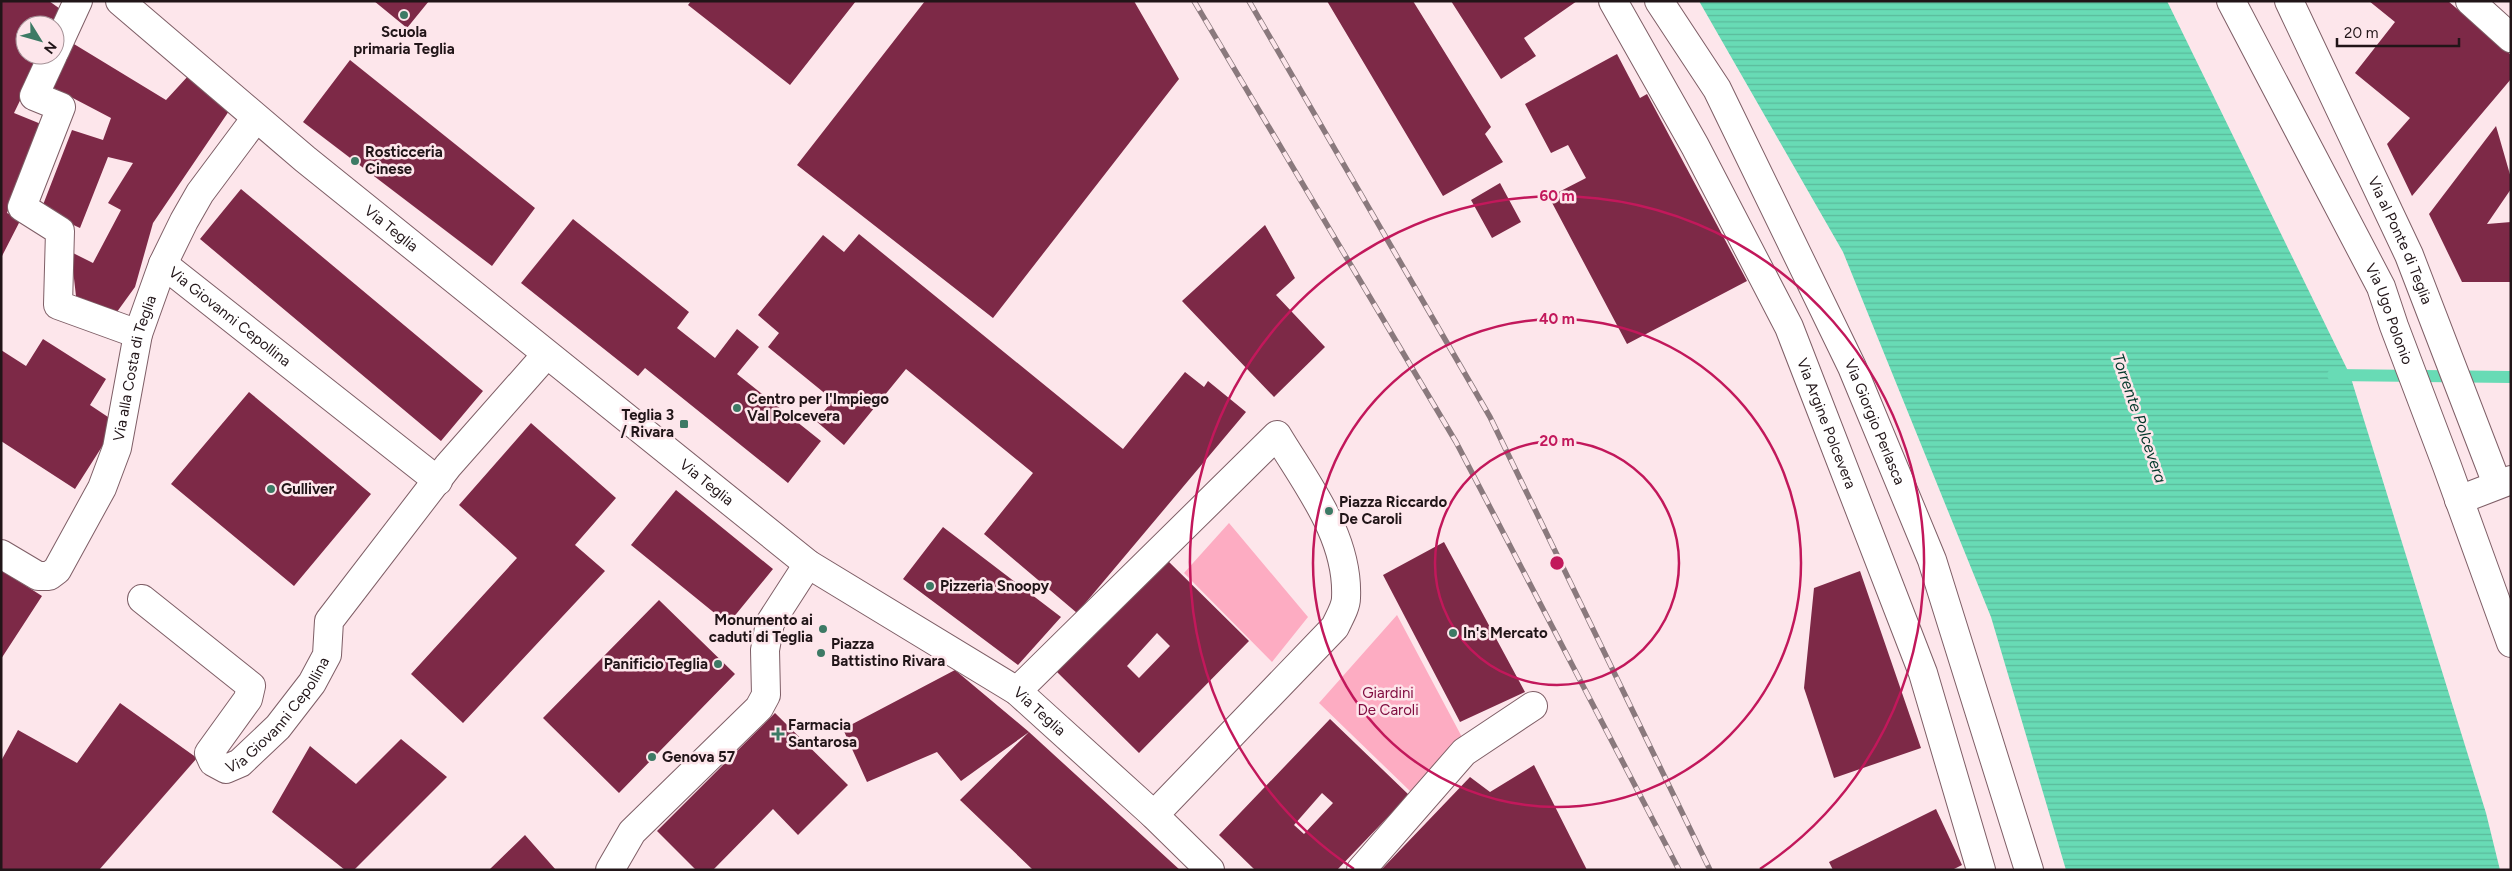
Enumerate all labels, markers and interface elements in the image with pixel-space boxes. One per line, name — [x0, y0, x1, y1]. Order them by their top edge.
marker: Scuola primaria Teglia — [398, 9, 410, 21]
north arrow — [15, 15, 65, 65]
scale bar — [2337, 15, 2460, 47]
place label: Scuola primaria Teglia — [353, 23, 455, 58]
text: 20 m — [2344, 24, 2378, 42]
text: N — [40, 38, 60, 57]
place label: Rosticceria Cinese — [365, 143, 443, 178]
marker: Rosticceria Cinese — [349, 155, 361, 167]
street label: Via al Ponte di Teglia — [2364, 173, 2436, 307]
text: 60 m — [1539, 187, 1575, 205]
street label: Via Teglia — [361, 201, 422, 256]
street label: Via Ugo Polonio — [2361, 260, 2417, 367]
street label: Via Giovanni Cepollina — [165, 263, 294, 370]
street label: Via alla Costa di Teglia — [109, 293, 160, 443]
text: 40 m — [1539, 310, 1575, 328]
water label: Torrente Polcevera — [2108, 351, 2171, 485]
street label: Via Argine Polcevera — [1793, 356, 1860, 491]
street label: Via Giorgio Perlasca — [1841, 356, 1909, 487]
place label: Centro per l'Impiego Val Polcevera — [747, 390, 889, 425]
marker: Centro per l'Impiego Val Polcevera — [731, 402, 743, 414]
place label: Teglia 3 / Rivara — [621, 406, 674, 441]
marker: Teglia 3 / Rivara — [678, 418, 690, 430]
text: 20 m — [1539, 432, 1575, 450]
street label: Via Teglia — [676, 455, 737, 510]
place label: Gulliver — [281, 480, 334, 498]
marker: Gulliver — [265, 483, 277, 495]
place label: Piazza Riccardo De Caroli — [1339, 493, 1447, 528]
marker: Piazza Riccardo De Caroli — [1323, 505, 1335, 517]
centre of rings — [1548, 554, 1566, 572]
place label: Pizzeria Snoopy — [940, 577, 1050, 595]
marker: Pizzeria Snoopy — [924, 580, 936, 592]
place label: Monumento ai caduti di Teglia — [709, 611, 813, 646]
marker: Monumento ai caduti di Teglia — [817, 623, 829, 635]
place label: In's Mercato — [1463, 624, 1548, 642]
marker: In's Mercato — [1447, 627, 1459, 639]
place label: Piazza Battistino Rivara — [831, 635, 945, 670]
marker: Piazza Battistino Rivara — [815, 647, 827, 659]
street label: Via Giovanni Cepollina — [223, 654, 333, 777]
place label: Panificio Teglia — [604, 655, 708, 673]
marker: Panificio Teglia — [712, 658, 724, 670]
street label: Via Teglia — [1010, 683, 1069, 740]
park label: Giardini De Caroli — [1357, 684, 1419, 719]
place label: Farmacia Santarosa — [788, 716, 857, 751]
marker: Farmacia Santarosa — [772, 728, 784, 740]
place label: Genova 57 — [662, 748, 735, 766]
marker: Genova 57 — [646, 751, 658, 763]

